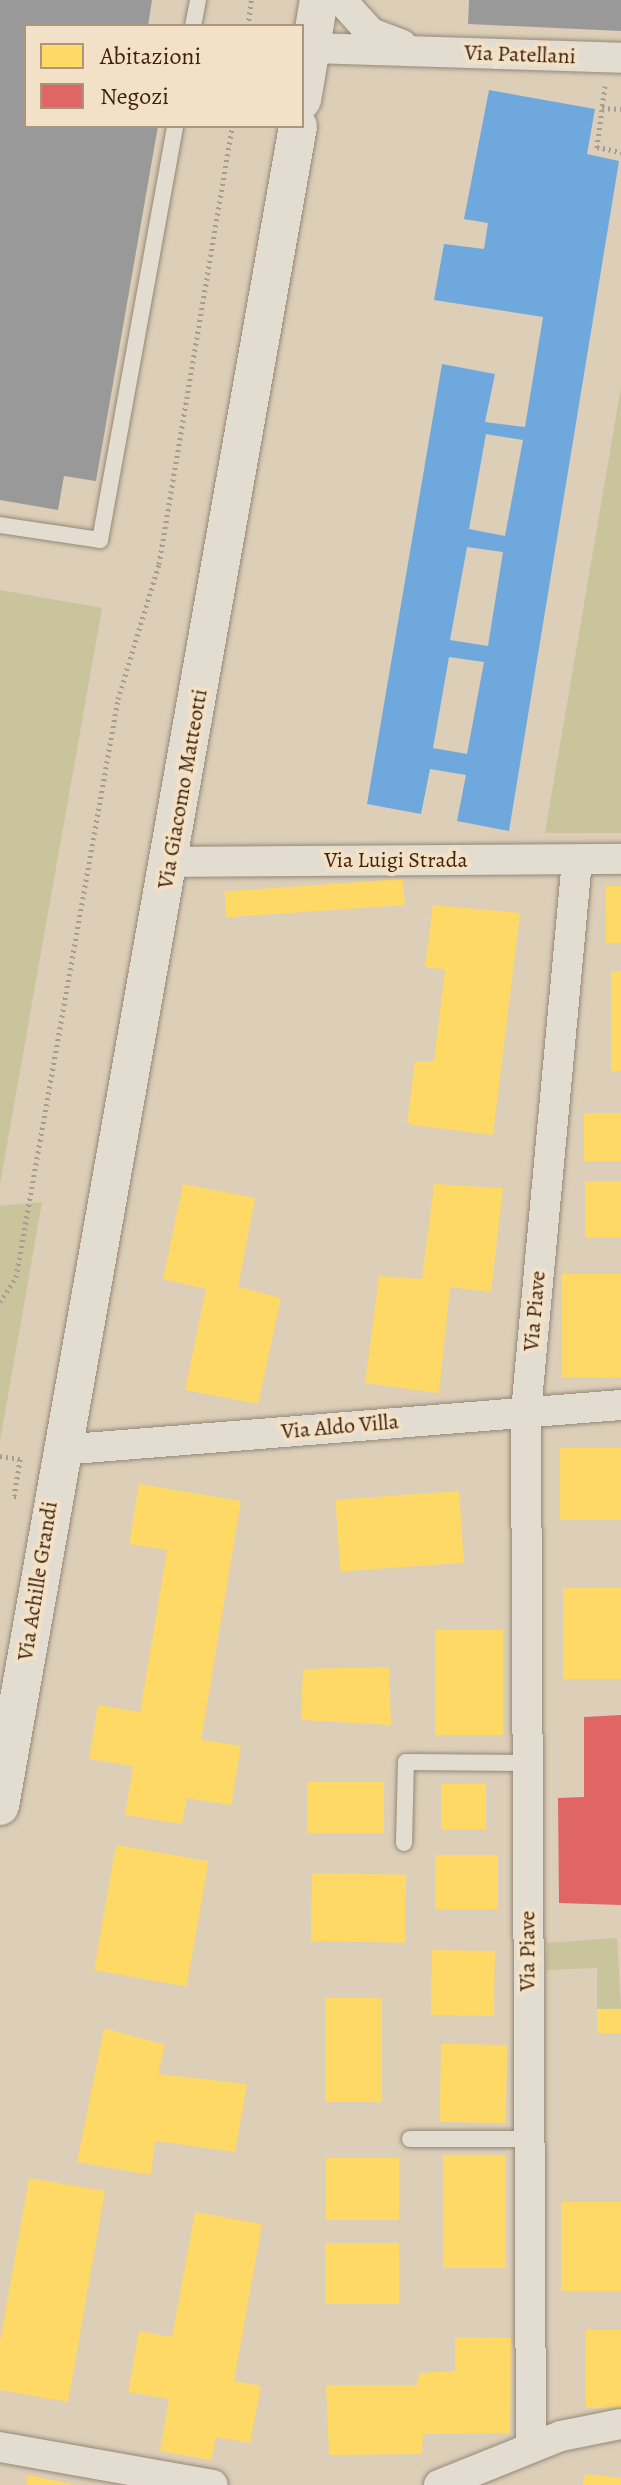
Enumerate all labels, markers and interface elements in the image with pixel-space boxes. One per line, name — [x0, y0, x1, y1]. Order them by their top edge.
legend — [24, 24, 304, 128]
text: Abitazioni — [100, 40, 201, 72]
street label: Via Patellani — [464, 40, 576, 70]
text: Negozi — [100, 80, 169, 112]
street label: Via Giacomo Matteotti — [152, 687, 214, 891]
street label: Via Luigi Strada — [324, 848, 468, 874]
street label: Via Piave — [518, 1270, 552, 1352]
street label: Via Aldo Villa — [280, 1409, 400, 1445]
street label: Via Achille Grandi — [12, 1499, 64, 1663]
street label: Via Piave — [515, 1911, 541, 1991]

